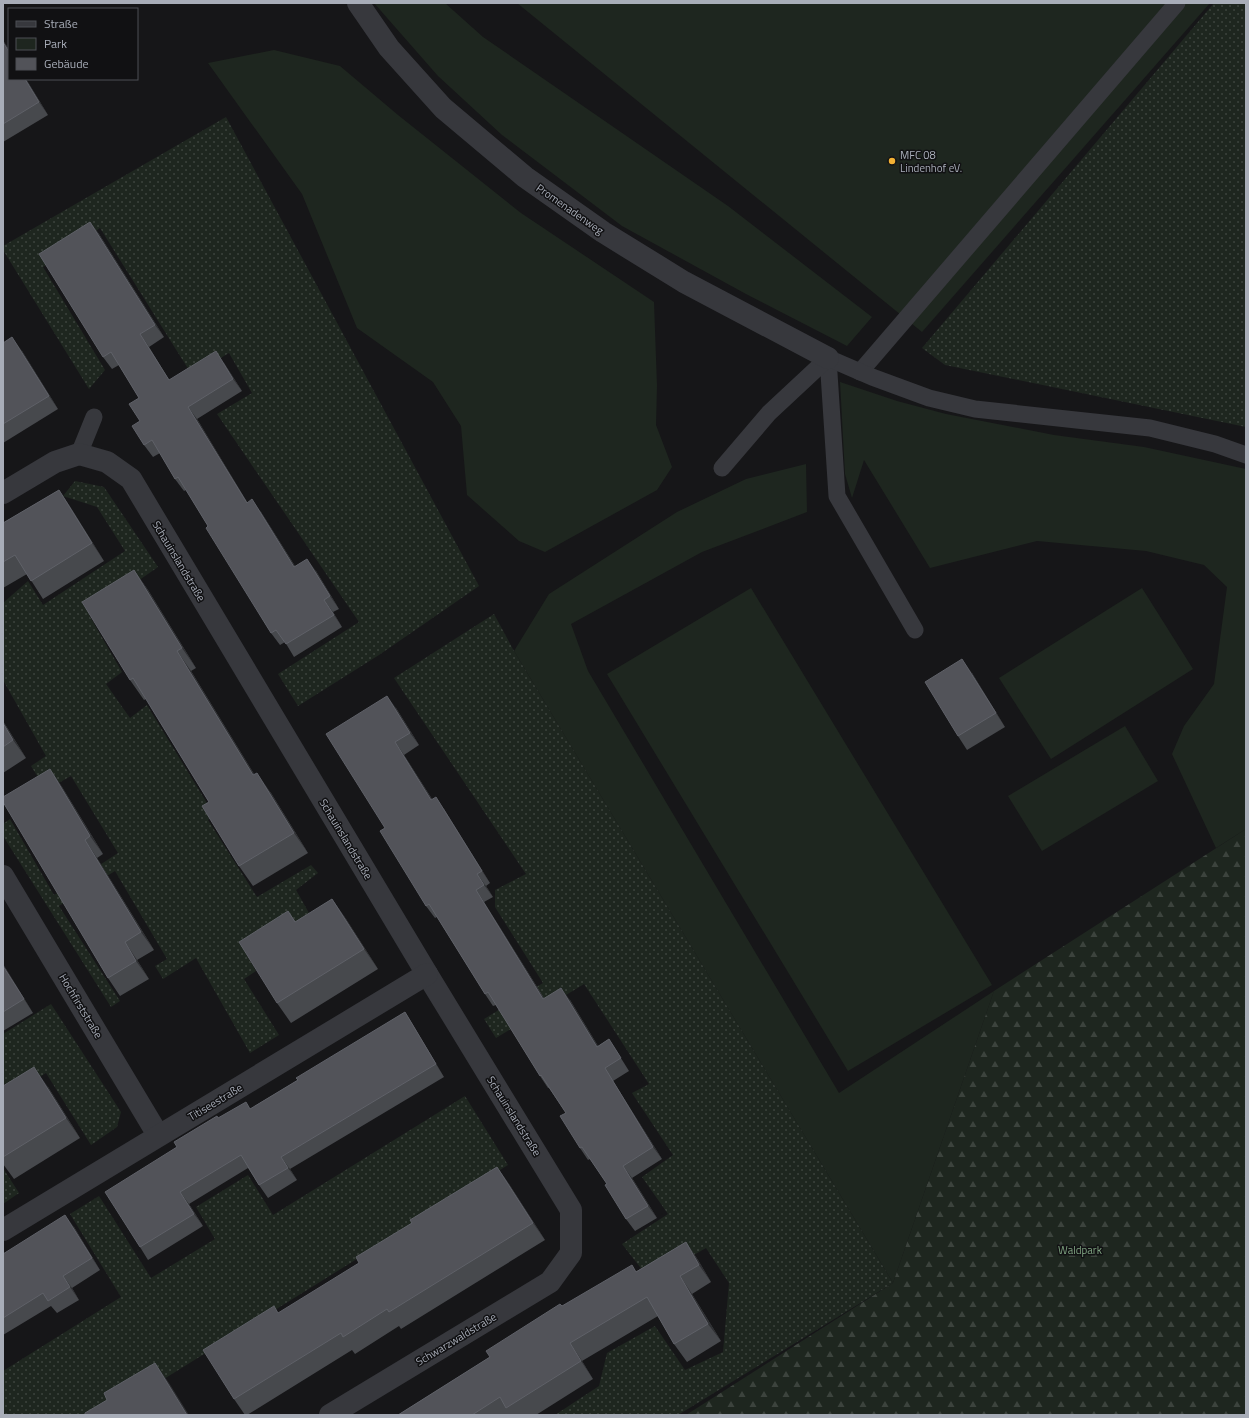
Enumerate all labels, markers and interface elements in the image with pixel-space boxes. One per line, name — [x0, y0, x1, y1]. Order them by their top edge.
legend — [8, 8, 138, 80]
text: Straße — [44, 14, 78, 33]
text: Park — [44, 34, 67, 53]
text: Gebäude — [44, 54, 89, 73]
place label: MFC 08 Lindenhof eV. — [900, 147, 962, 176]
marker: MFC 08 Lindenhof eV. — [887, 156, 897, 166]
street label: Promenadenweg — [533, 180, 607, 238]
street label: Schauinslandstraße — [149, 518, 210, 605]
street label: Schauinslandstraße — [316, 796, 377, 883]
street label: Hochfirststraße — [55, 971, 107, 1042]
street label: Schauinslandstraße — [483, 1073, 545, 1159]
street label: Titiseestraße — [185, 1079, 246, 1125]
park label: Waldpark — [1058, 1242, 1103, 1258]
street label: Schwarzwaldstraße — [413, 1308, 500, 1369]

